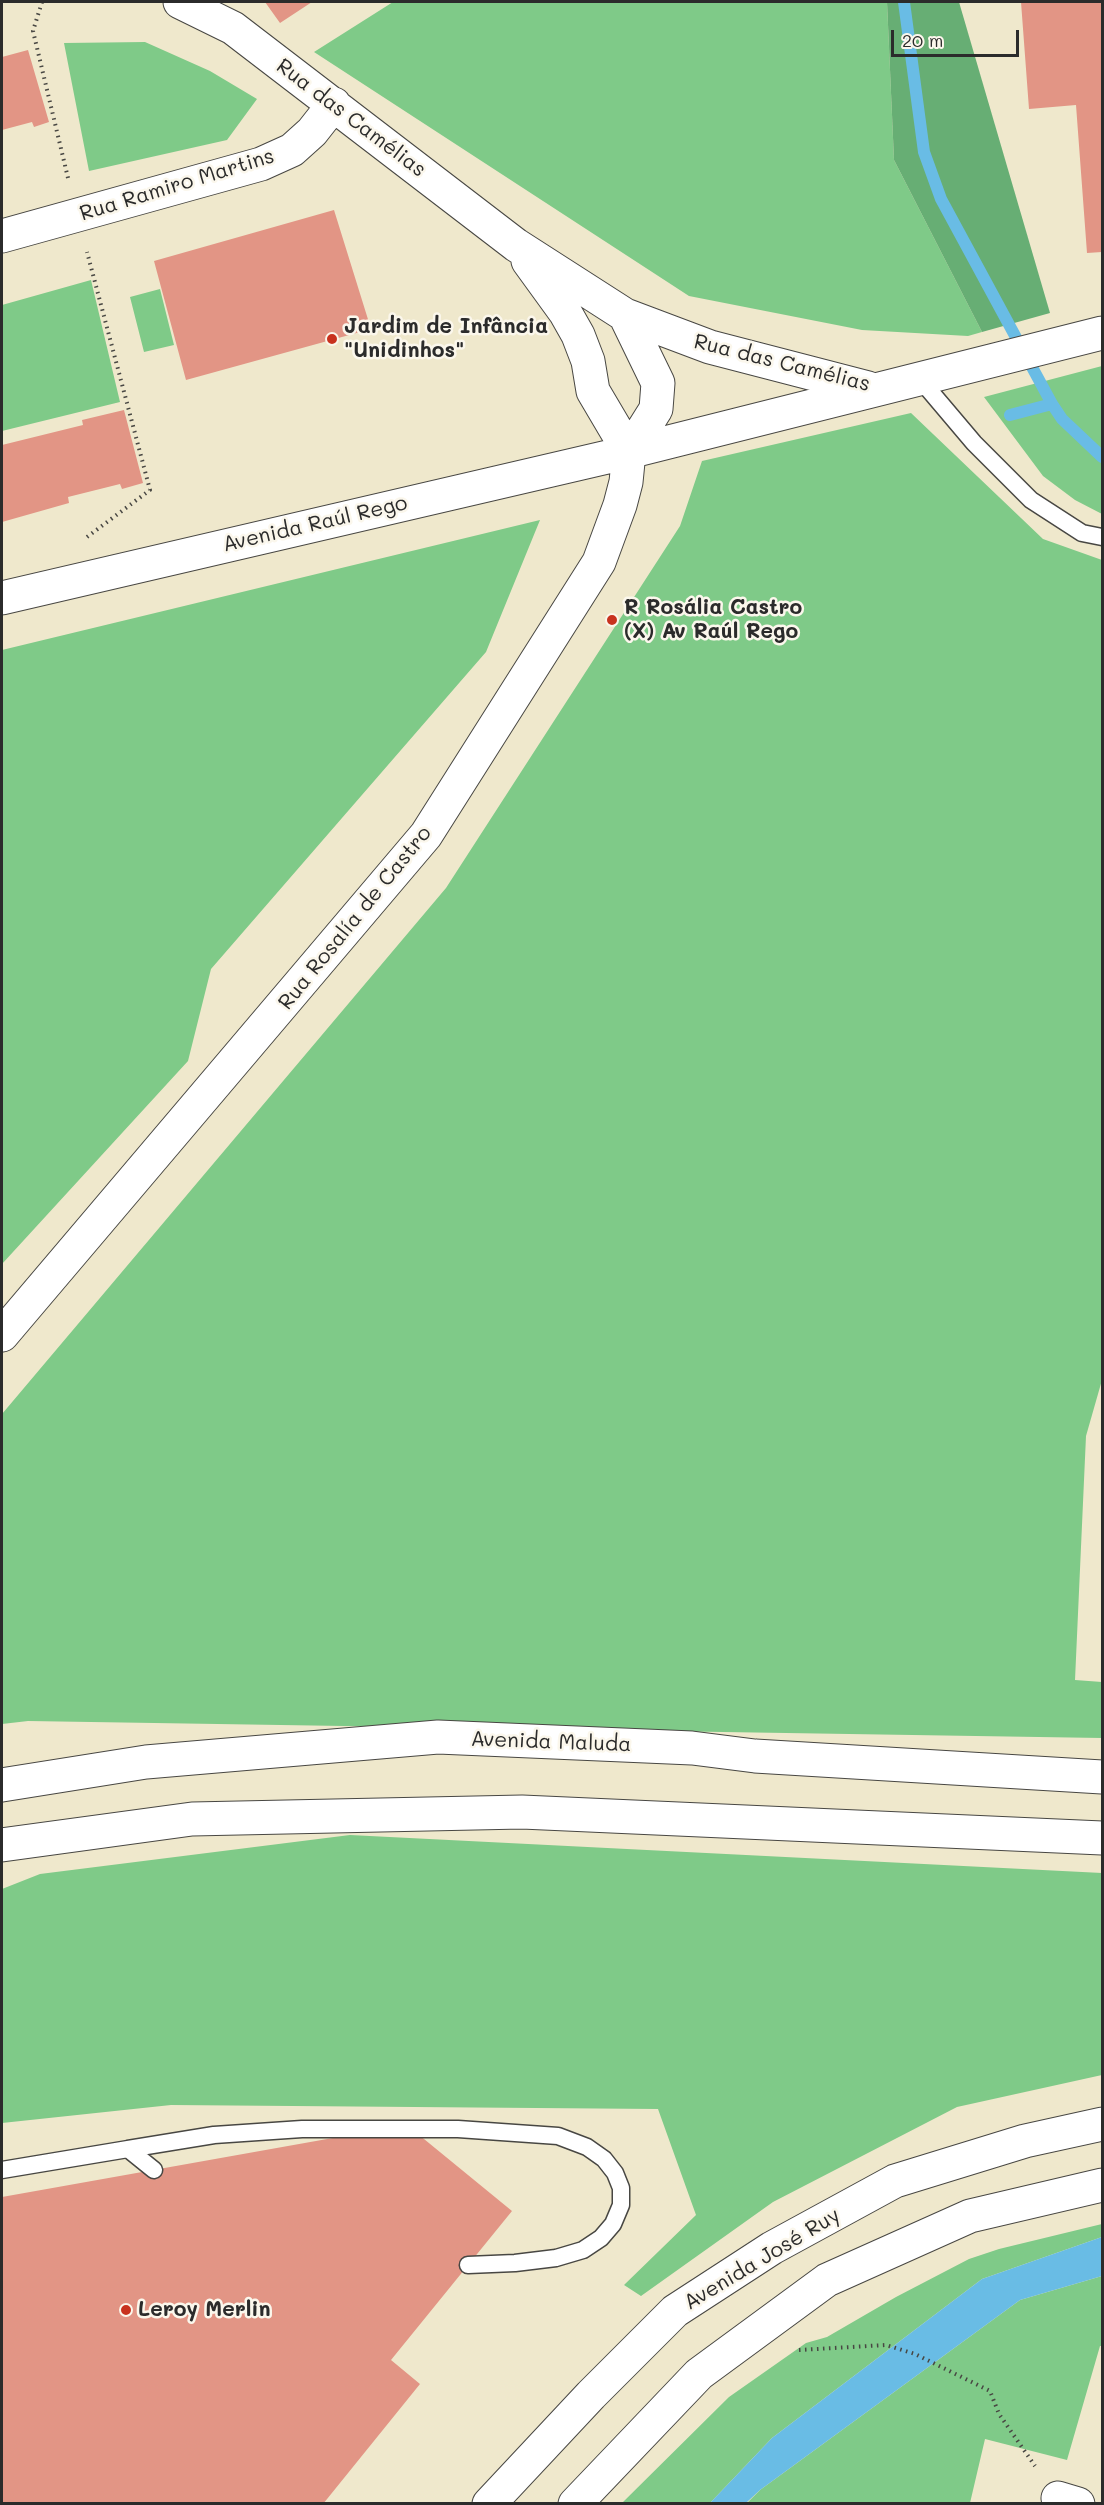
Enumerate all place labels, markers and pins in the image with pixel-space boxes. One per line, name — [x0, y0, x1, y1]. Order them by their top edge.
place label: Jardim de Infância "Unidinhos" — [344, 314, 548, 364]
marker: Jardim de Infância "Unidinhos" — [325, 332, 339, 346]
place label: R Rosália Castro (X) Av Raúl Rego — [624, 595, 802, 645]
marker: R Rosália Castro (X) Av Raúl Rego — [605, 613, 619, 627]
place label: Leroy Merlin — [138, 2297, 271, 2323]
marker: Leroy Merlin — [119, 2303, 133, 2317]

